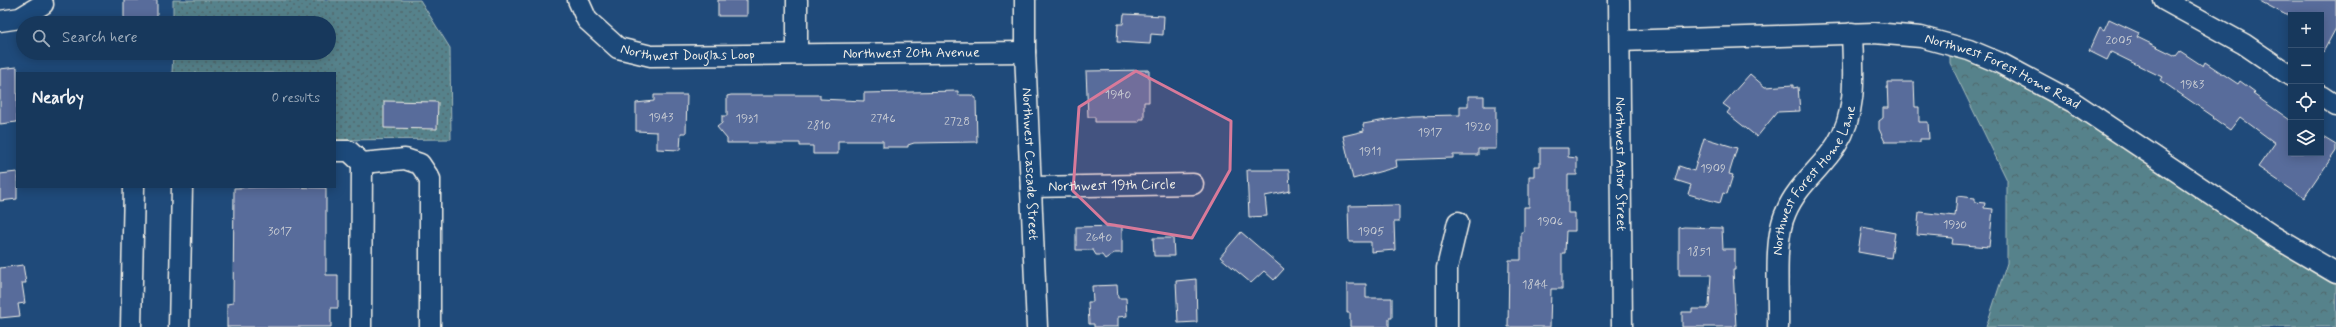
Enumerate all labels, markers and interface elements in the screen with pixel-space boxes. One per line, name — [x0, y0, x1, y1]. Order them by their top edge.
map controls — [2288, 12, 2324, 156]
button: + — [2288, 12, 2324, 48]
search box — [16, 16, 336, 60]
icon: search — [30, 27, 52, 49]
text: Search here — [62, 28, 138, 48]
street label: Northwest Forest Home Road — [1923, 29, 2084, 113]
house number: 2005 — [2105, 33, 2133, 49]
street label: Northwest Douglas Loop — [619, 40, 755, 66]
street label: Northwest 20th Avenue — [843, 43, 980, 63]
button: − — [2288, 48, 2324, 84]
house number: 1983 — [2180, 77, 2205, 93]
button: locate — [2288, 84, 2324, 120]
text: Nearby — [32, 87, 84, 109]
street label: Northwest Cascade Street — [1018, 87, 1042, 241]
house number: 1940 — [1105, 87, 1131, 103]
text: 0 results — [272, 90, 320, 107]
street label: Northwest Astor Street — [1611, 97, 1630, 231]
street label: Northwest Forest Home Lane — [1769, 104, 1860, 256]
house number: 1943 — [648, 110, 674, 126]
house number: 1931 — [736, 111, 758, 127]
house number: 2746 — [870, 111, 896, 127]
house number: 2728 — [944, 114, 970, 130]
house number: 2810 — [807, 118, 831, 134]
house number: 1920 — [1465, 119, 1491, 135]
button: layers — [2288, 120, 2324, 156]
house number: 1917 — [1418, 125, 1442, 141]
house number: 1911 — [1359, 144, 1381, 160]
house number: 1909 — [1700, 161, 1726, 177]
street label: Northwest 19th Circle — [1048, 175, 1176, 196]
house number: 1906 — [1537, 214, 1563, 230]
house number: 1930 — [1943, 217, 1967, 233]
house number: 3017 — [268, 224, 292, 240]
house number: 1905 — [1358, 224, 1384, 240]
house number: 2640 — [1086, 230, 1112, 246]
house number: 1851 — [1687, 244, 1711, 260]
house number: 1844 — [1522, 277, 1548, 293]

